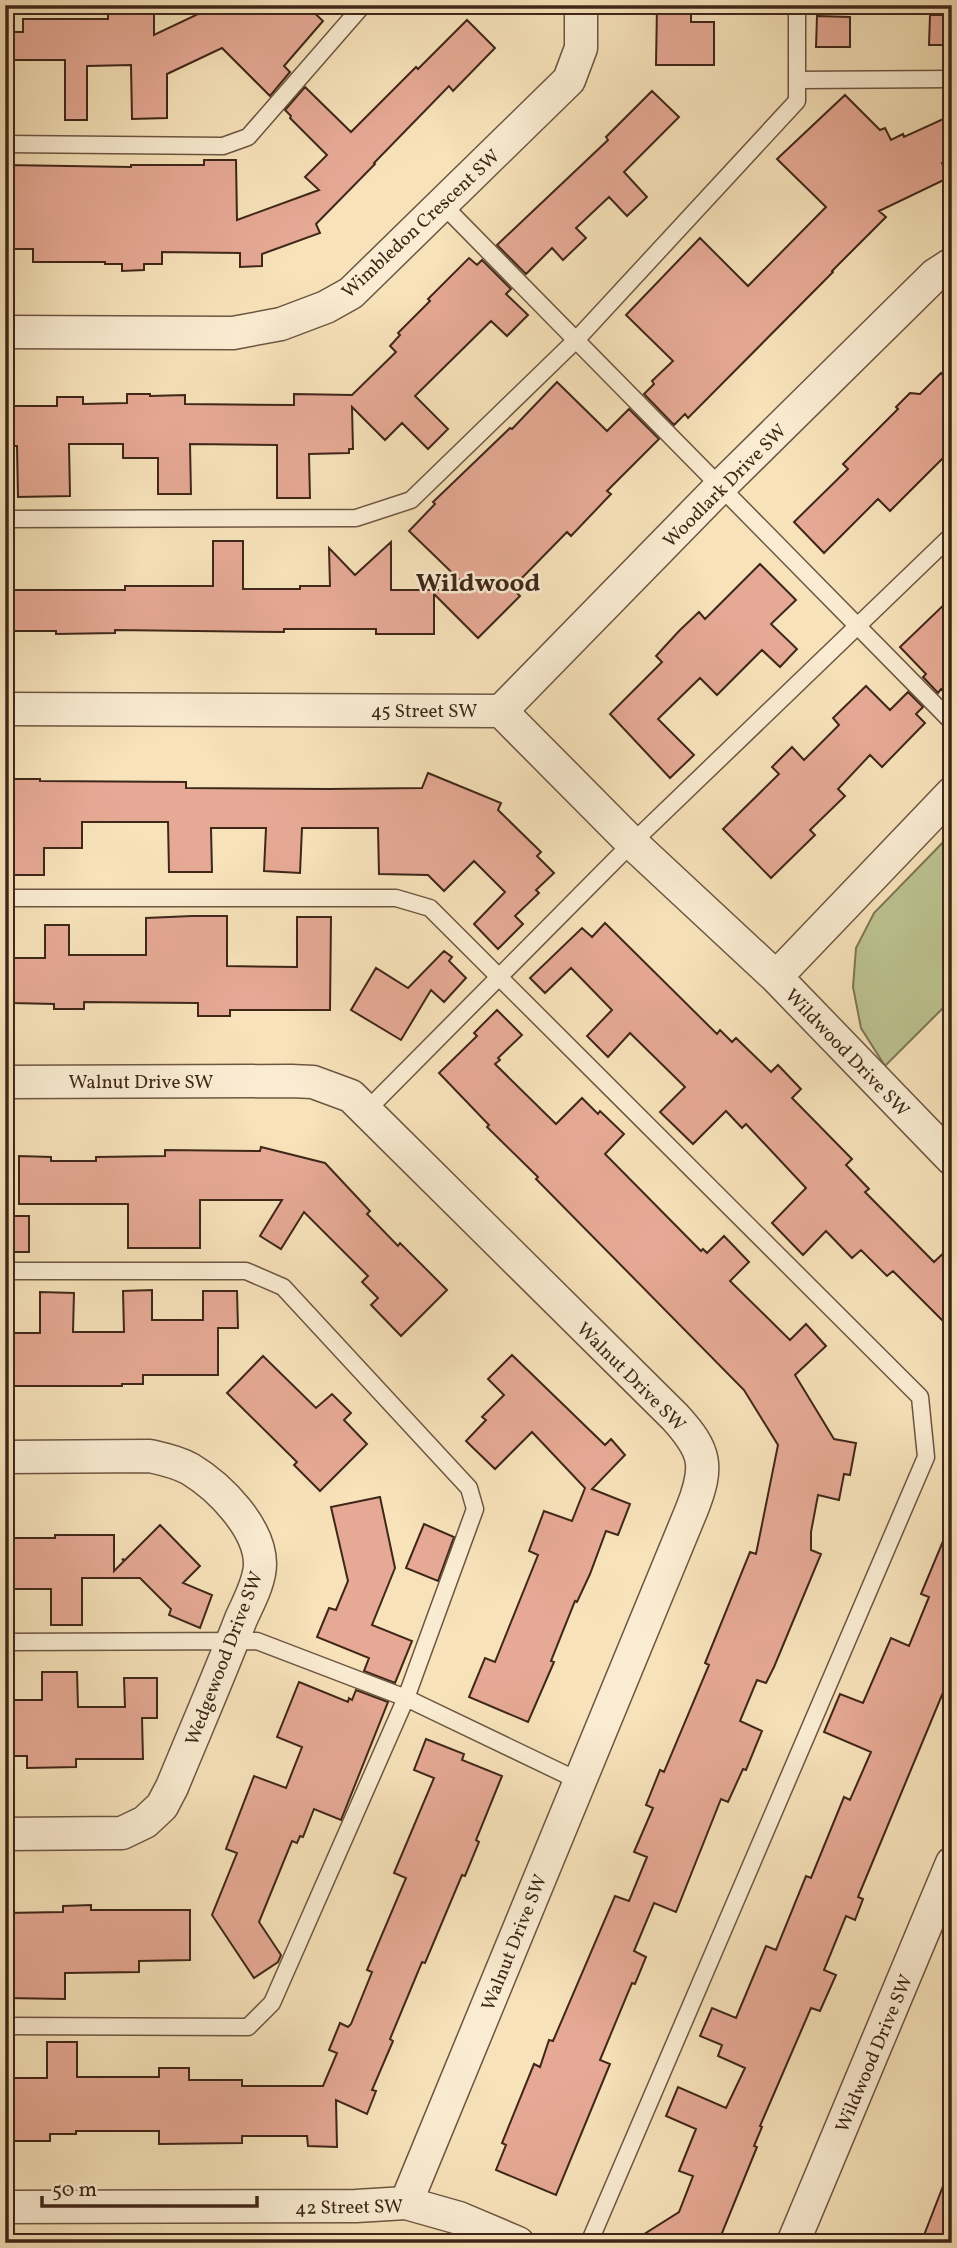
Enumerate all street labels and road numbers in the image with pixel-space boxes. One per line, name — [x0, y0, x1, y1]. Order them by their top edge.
street label: Wimbledon Crescent SW — [336, 144, 506, 305]
street label: Woodlark Drive SW — [658, 419, 793, 554]
street label: 45 Street SW — [371, 699, 477, 725]
street label: Wildwood Drive SW — [778, 983, 915, 1123]
street label: Walnut Drive SW — [69, 1070, 213, 1096]
street label: Walnut Drive SW — [570, 1317, 691, 1438]
street label: Wedgewood Drive SW — [180, 1568, 270, 1749]
street label: Walnut Drive SW — [476, 1871, 554, 2015]
street label: Wildwood Drive SW — [830, 1971, 920, 2137]
street label: 42 Street SW — [295, 2194, 403, 2222]

